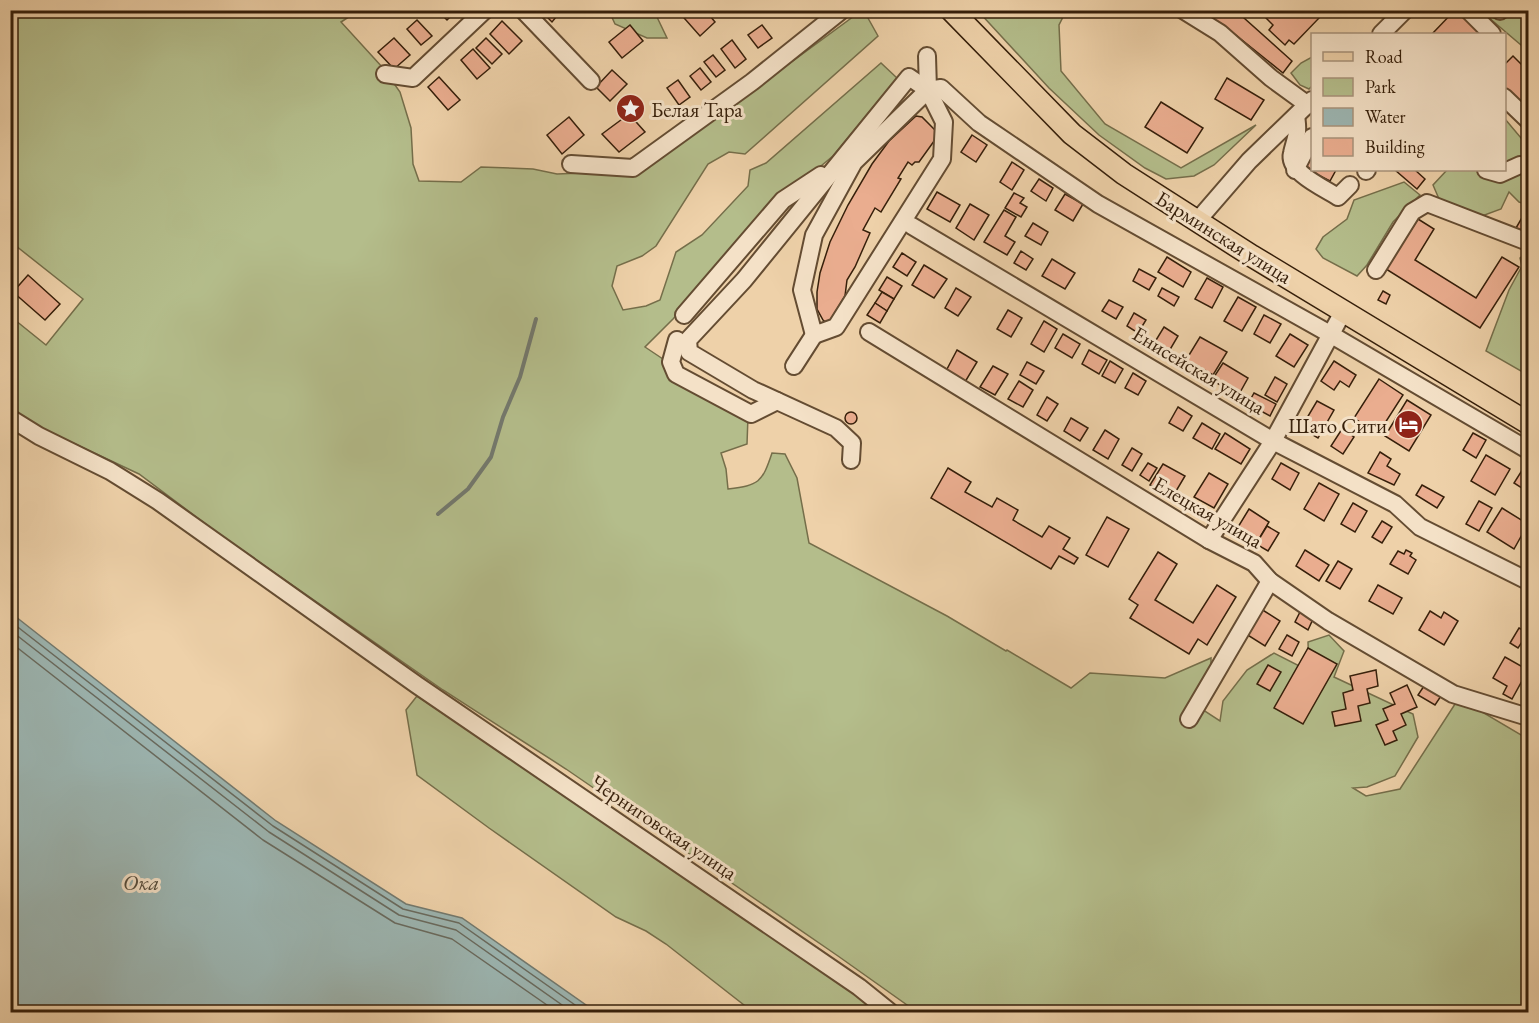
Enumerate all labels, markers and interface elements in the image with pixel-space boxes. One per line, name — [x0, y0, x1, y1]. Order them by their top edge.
legend — [1311, 33, 1506, 171]
text: Road — [1365, 45, 1404, 68]
text: Park — [1365, 75, 1396, 98]
place icon: Белая Тара — [614, 93, 646, 125]
place label: Белая Тара — [651, 96, 743, 123]
text: Water — [1365, 105, 1406, 128]
text: Building — [1365, 135, 1425, 158]
street label: Барминская улица — [1151, 184, 1298, 290]
street label: Енисейская улица — [1128, 320, 1271, 421]
hotel icon: Шато Сити — [1392, 409, 1424, 441]
place label: Шато Сити — [1288, 412, 1387, 439]
street label: Елецкая улица — [1149, 470, 1268, 554]
street label: Черниговская улица — [586, 768, 743, 886]
water label: Ока — [123, 868, 159, 897]

